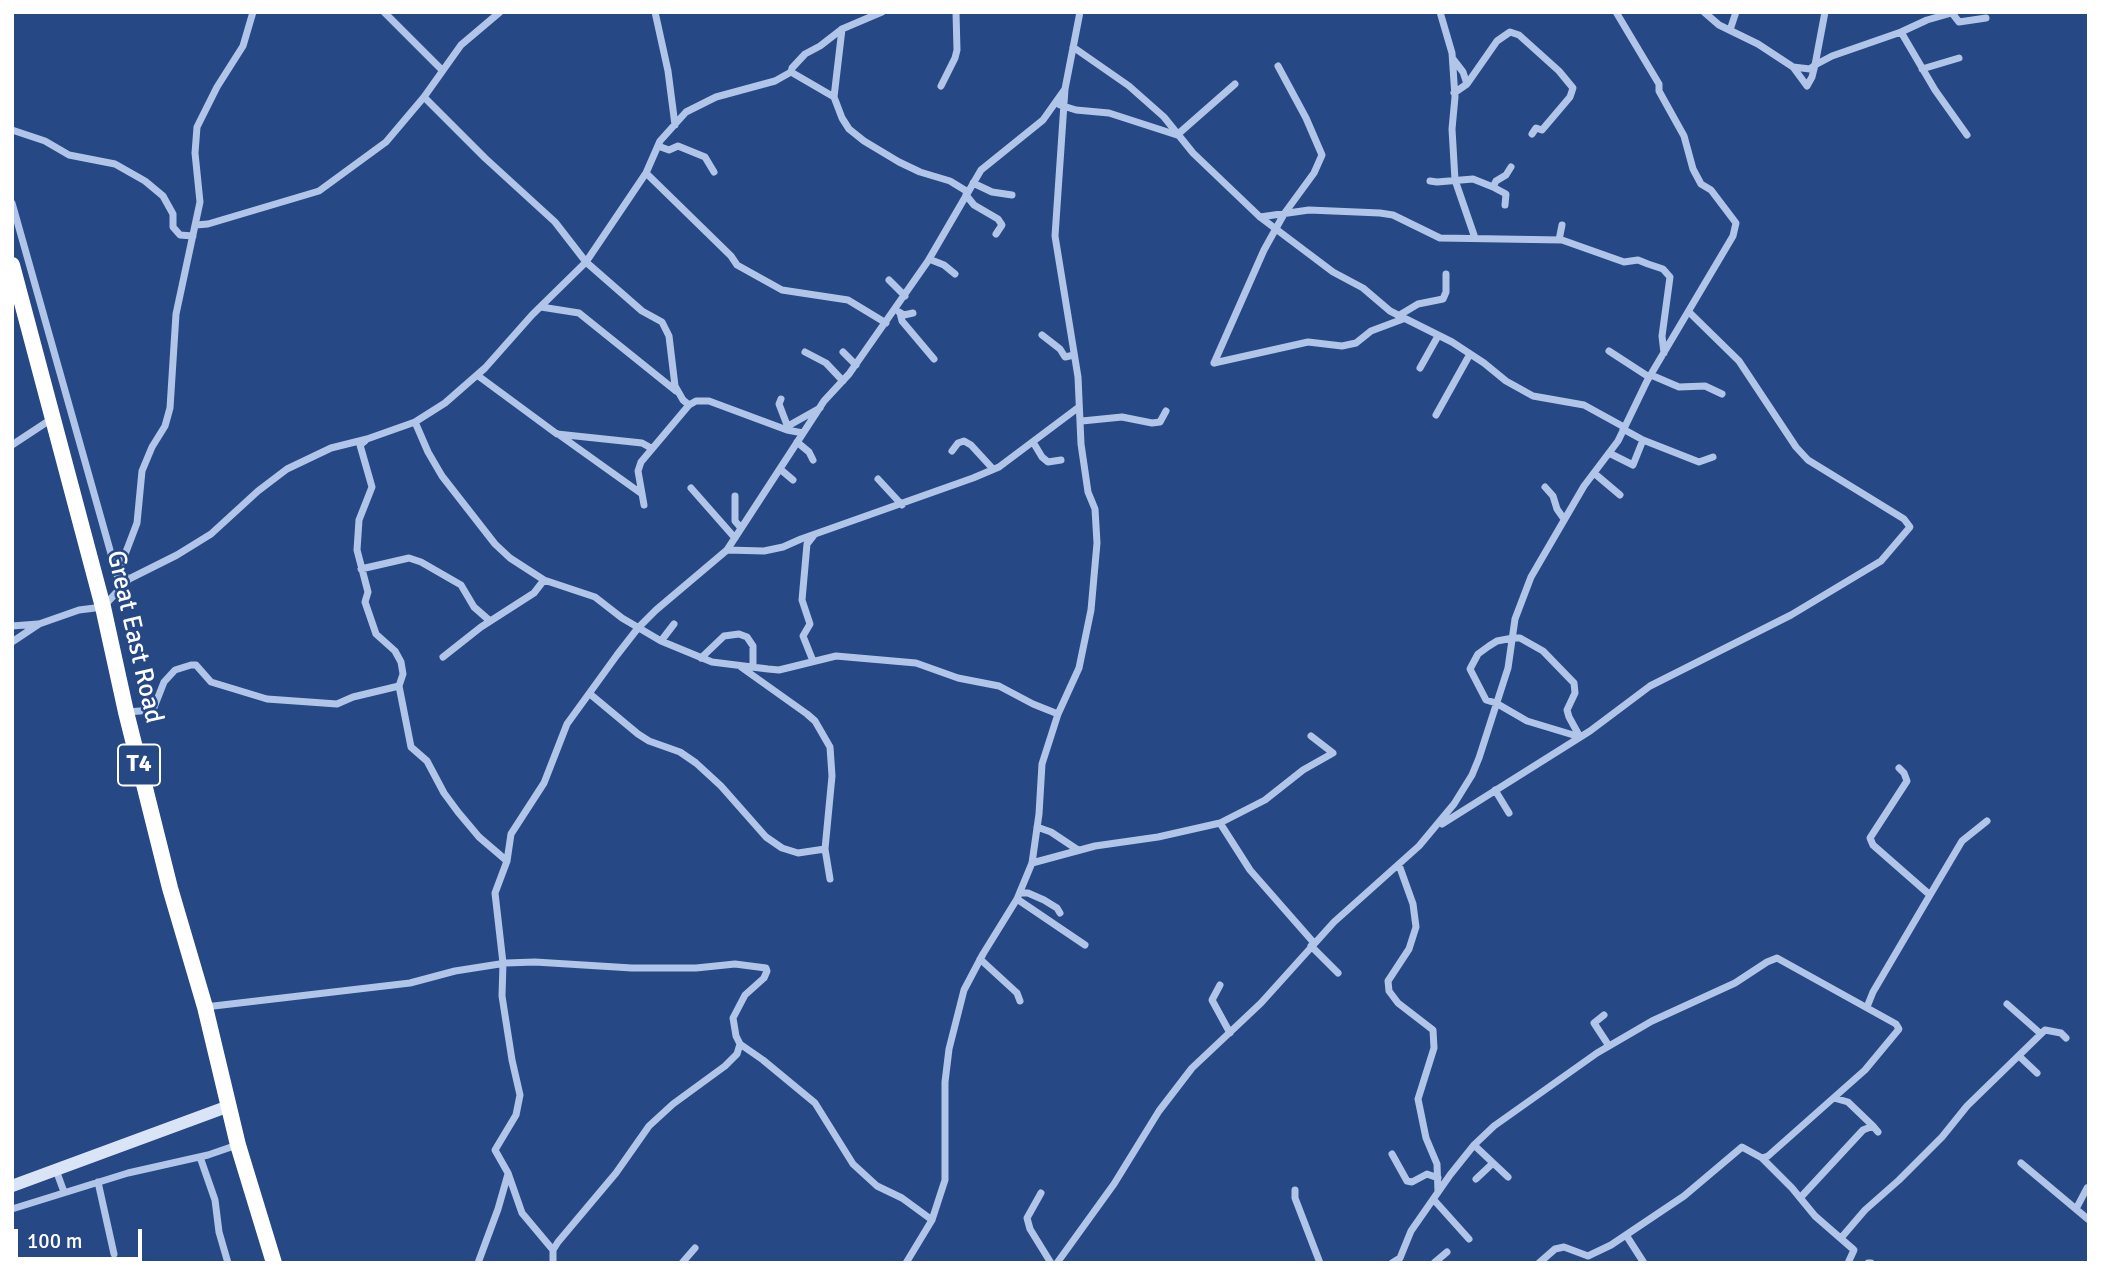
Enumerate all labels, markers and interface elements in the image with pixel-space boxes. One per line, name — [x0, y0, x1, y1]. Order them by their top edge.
street label: Great East Road — [99, 548, 169, 726]
road number: T4 — [118, 744, 160, 786]
scale bar — [18, 1216, 145, 1260]
text: 100 m — [27, 1228, 82, 1254]

